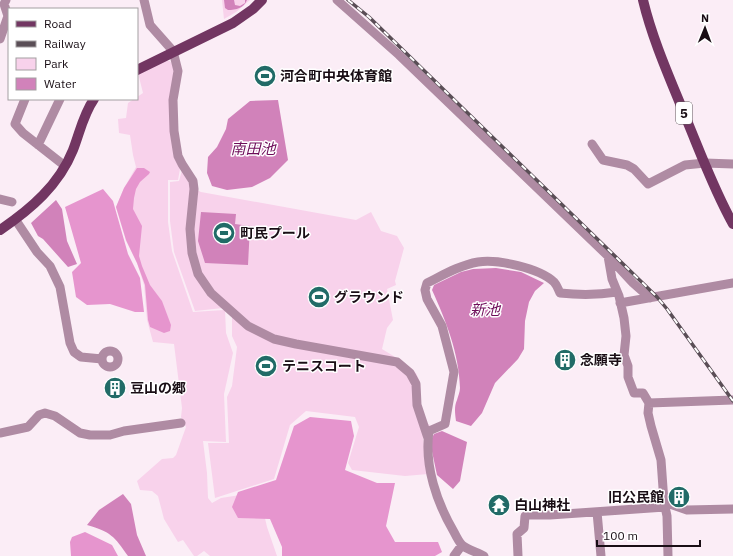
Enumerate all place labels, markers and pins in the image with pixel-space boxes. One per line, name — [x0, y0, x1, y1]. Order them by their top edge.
sports icon: 河合町中央体育館 — [252, 63, 278, 89]
place label: 河合町中央体育館 — [280, 67, 392, 85]
sports icon: 町民プール — [211, 220, 237, 246]
place label: 町民プール — [240, 224, 310, 242]
sports icon: グラウンド — [306, 284, 332, 310]
place label: グラウンド — [334, 288, 404, 306]
building icon: 念願寺 — [552, 347, 578, 373]
place label: 念願寺 — [580, 351, 622, 369]
sports icon: テニスコート — [253, 353, 279, 379]
place label: テニスコート — [282, 357, 366, 375]
building icon: 豆山の郷 — [102, 375, 128, 401]
place label: 豆山の郷 — [130, 379, 186, 397]
building icon: 旧公民館 — [666, 484, 692, 510]
place label: 旧公民館 — [608, 488, 664, 506]
temple icon: 白山神社 — [486, 492, 512, 518]
place label: 白山神社 — [514, 496, 570, 514]

